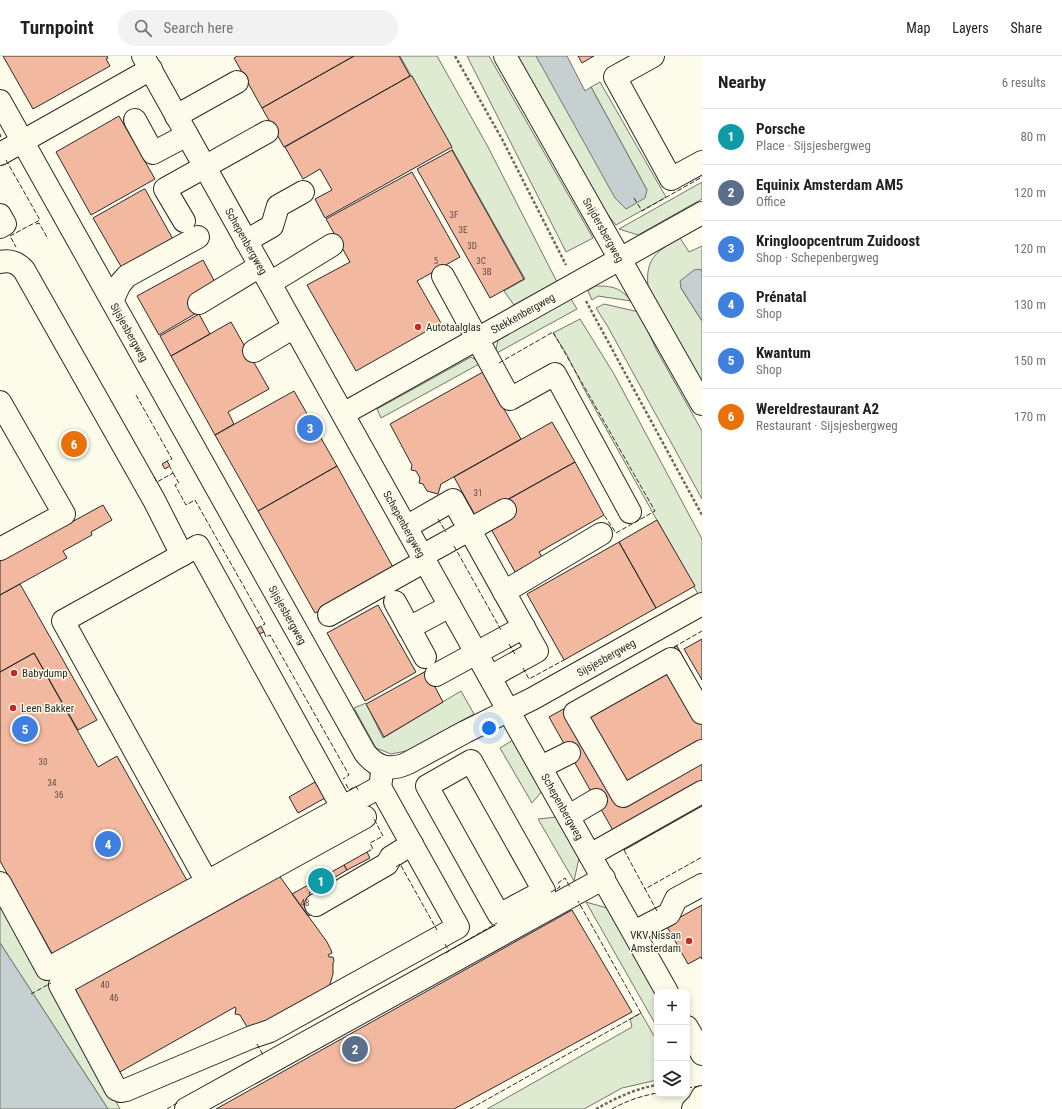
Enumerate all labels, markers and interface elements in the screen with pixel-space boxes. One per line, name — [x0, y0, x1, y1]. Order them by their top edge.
search box — [118, 10, 398, 46]
text: Turnpoint — [20, 16, 94, 39]
icon: search — [132, 17, 154, 39]
text: Search here — [164, 19, 233, 37]
text: Map — [906, 20, 930, 36]
text: Layers — [952, 20, 989, 36]
text: Share — [1011, 20, 1042, 36]
text: Nearby — [718, 72, 766, 92]
text: 6 results — [1002, 75, 1046, 90]
text: Porsche — [756, 120, 805, 138]
text: 1 — [728, 129, 734, 144]
text: 80 m — [1020, 129, 1046, 144]
text: Place · Sijsjesbergweg — [756, 138, 871, 153]
text: Equinix Amsterdam AM5 — [756, 176, 903, 194]
text: 2 — [728, 185, 734, 200]
text: 120 m — [1014, 185, 1046, 200]
text: Office — [756, 194, 786, 209]
street label: Snijdersbergweg — [580, 196, 627, 265]
street label: Schepenbergweg — [222, 206, 270, 277]
house number: 3F — [450, 210, 459, 220]
house number: 3E — [459, 225, 468, 235]
text: Kringloopcentrum Zuidoost — [756, 232, 920, 250]
house number: 3D — [467, 241, 477, 251]
text: 3 — [728, 241, 734, 256]
text: 120 m — [1014, 241, 1046, 256]
text: Shop · Schepenbergweg — [756, 250, 879, 265]
house number: 5 — [434, 256, 439, 266]
house number: 3C — [476, 256, 486, 266]
house number: 3B — [482, 267, 492, 277]
text: Prénatal — [756, 288, 806, 306]
street label: Stekkenbergweg — [489, 291, 557, 337]
text: 4 — [728, 297, 734, 312]
text: 130 m — [1014, 297, 1046, 312]
street label: Sijsjesbergweg — [107, 301, 151, 364]
text: Shop — [756, 306, 782, 321]
place label: Autotaalglas — [426, 321, 481, 334]
marker: Autotaalglas — [413, 322, 423, 332]
text: Kwantum — [756, 344, 811, 362]
text: 5 — [728, 353, 734, 368]
text: 150 m — [1014, 353, 1046, 368]
text: Shop — [756, 362, 782, 377]
text: Wereldrestaurant A2 — [756, 400, 879, 418]
text: 6 — [728, 409, 734, 424]
text: 170 m — [1014, 409, 1046, 424]
pin: 3 — [297, 413, 323, 443]
text: Restaurant · Sijsjesbergweg — [756, 418, 898, 433]
pin: 6 — [61, 429, 87, 459]
house number: 31 — [474, 488, 482, 498]
street label: Schepenbergweg — [380, 489, 428, 560]
street label: Sijsjesbergweg — [266, 583, 309, 647]
street label: Sijsjesbergweg — [575, 636, 638, 680]
place label: Babydump — [22, 667, 68, 680]
marker: Babydump — [9, 668, 19, 678]
place label: Leen Bakker — [21, 702, 75, 715]
marker: Leen Bakker — [8, 703, 18, 713]
pin: 5 — [12, 714, 38, 744]
your location — [479, 718, 499, 738]
house number: 30 — [39, 757, 47, 767]
street label: Schepenbergweg — [538, 771, 586, 842]
house number: 34 — [48, 778, 57, 788]
house number: 36 — [55, 790, 63, 800]
pin: 4 — [95, 829, 121, 859]
pin: 1 — [308, 866, 334, 896]
house number: 48 — [301, 898, 309, 908]
place label: VKV Nissan Amsterdam — [630, 929, 681, 955]
marker: VKV Nissan Amsterdam — [684, 936, 694, 946]
house number: 40 — [101, 980, 109, 990]
map controls — [654, 989, 690, 1097]
button: + — [654, 989, 690, 1025]
house number: 46 — [110, 993, 118, 1003]
button: − — [654, 1025, 690, 1061]
pin: 2 — [342, 1034, 368, 1064]
button: layers — [654, 1061, 690, 1097]

